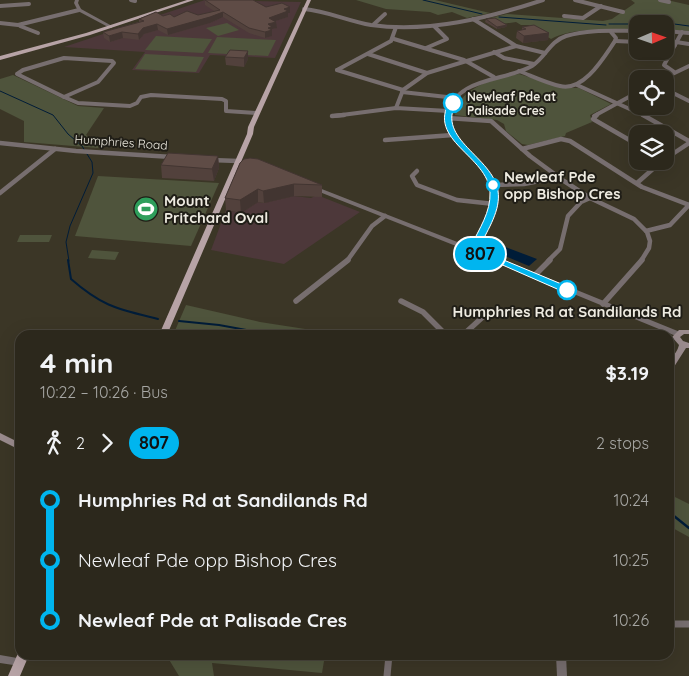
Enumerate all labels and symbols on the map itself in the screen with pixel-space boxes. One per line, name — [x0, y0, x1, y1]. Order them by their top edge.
north arrow — [629, 15, 674, 60]
place label: Newleaf Pde at Palisade Cres — [467, 89, 556, 118]
marker: Newleaf Pde at Palisade Cres — [443, 93, 463, 113]
street label: Humphries Road — [74, 131, 168, 153]
place label: Newleaf Pde opp Bishop Cres — [504, 167, 620, 203]
marker: Newleaf Pde opp Bishop Cres — [486, 178, 500, 192]
place label: Mount Pritchard Oval — [164, 191, 268, 227]
sports icon: Mount Pritchard Oval — [133, 196, 159, 222]
line badge: 807 — [451, 238, 509, 270]
marker: Humphries Rd at Sandilands Rd — [557, 280, 577, 300]
place label: Humphries Rd at Sandilands Rd — [453, 302, 681, 321]

